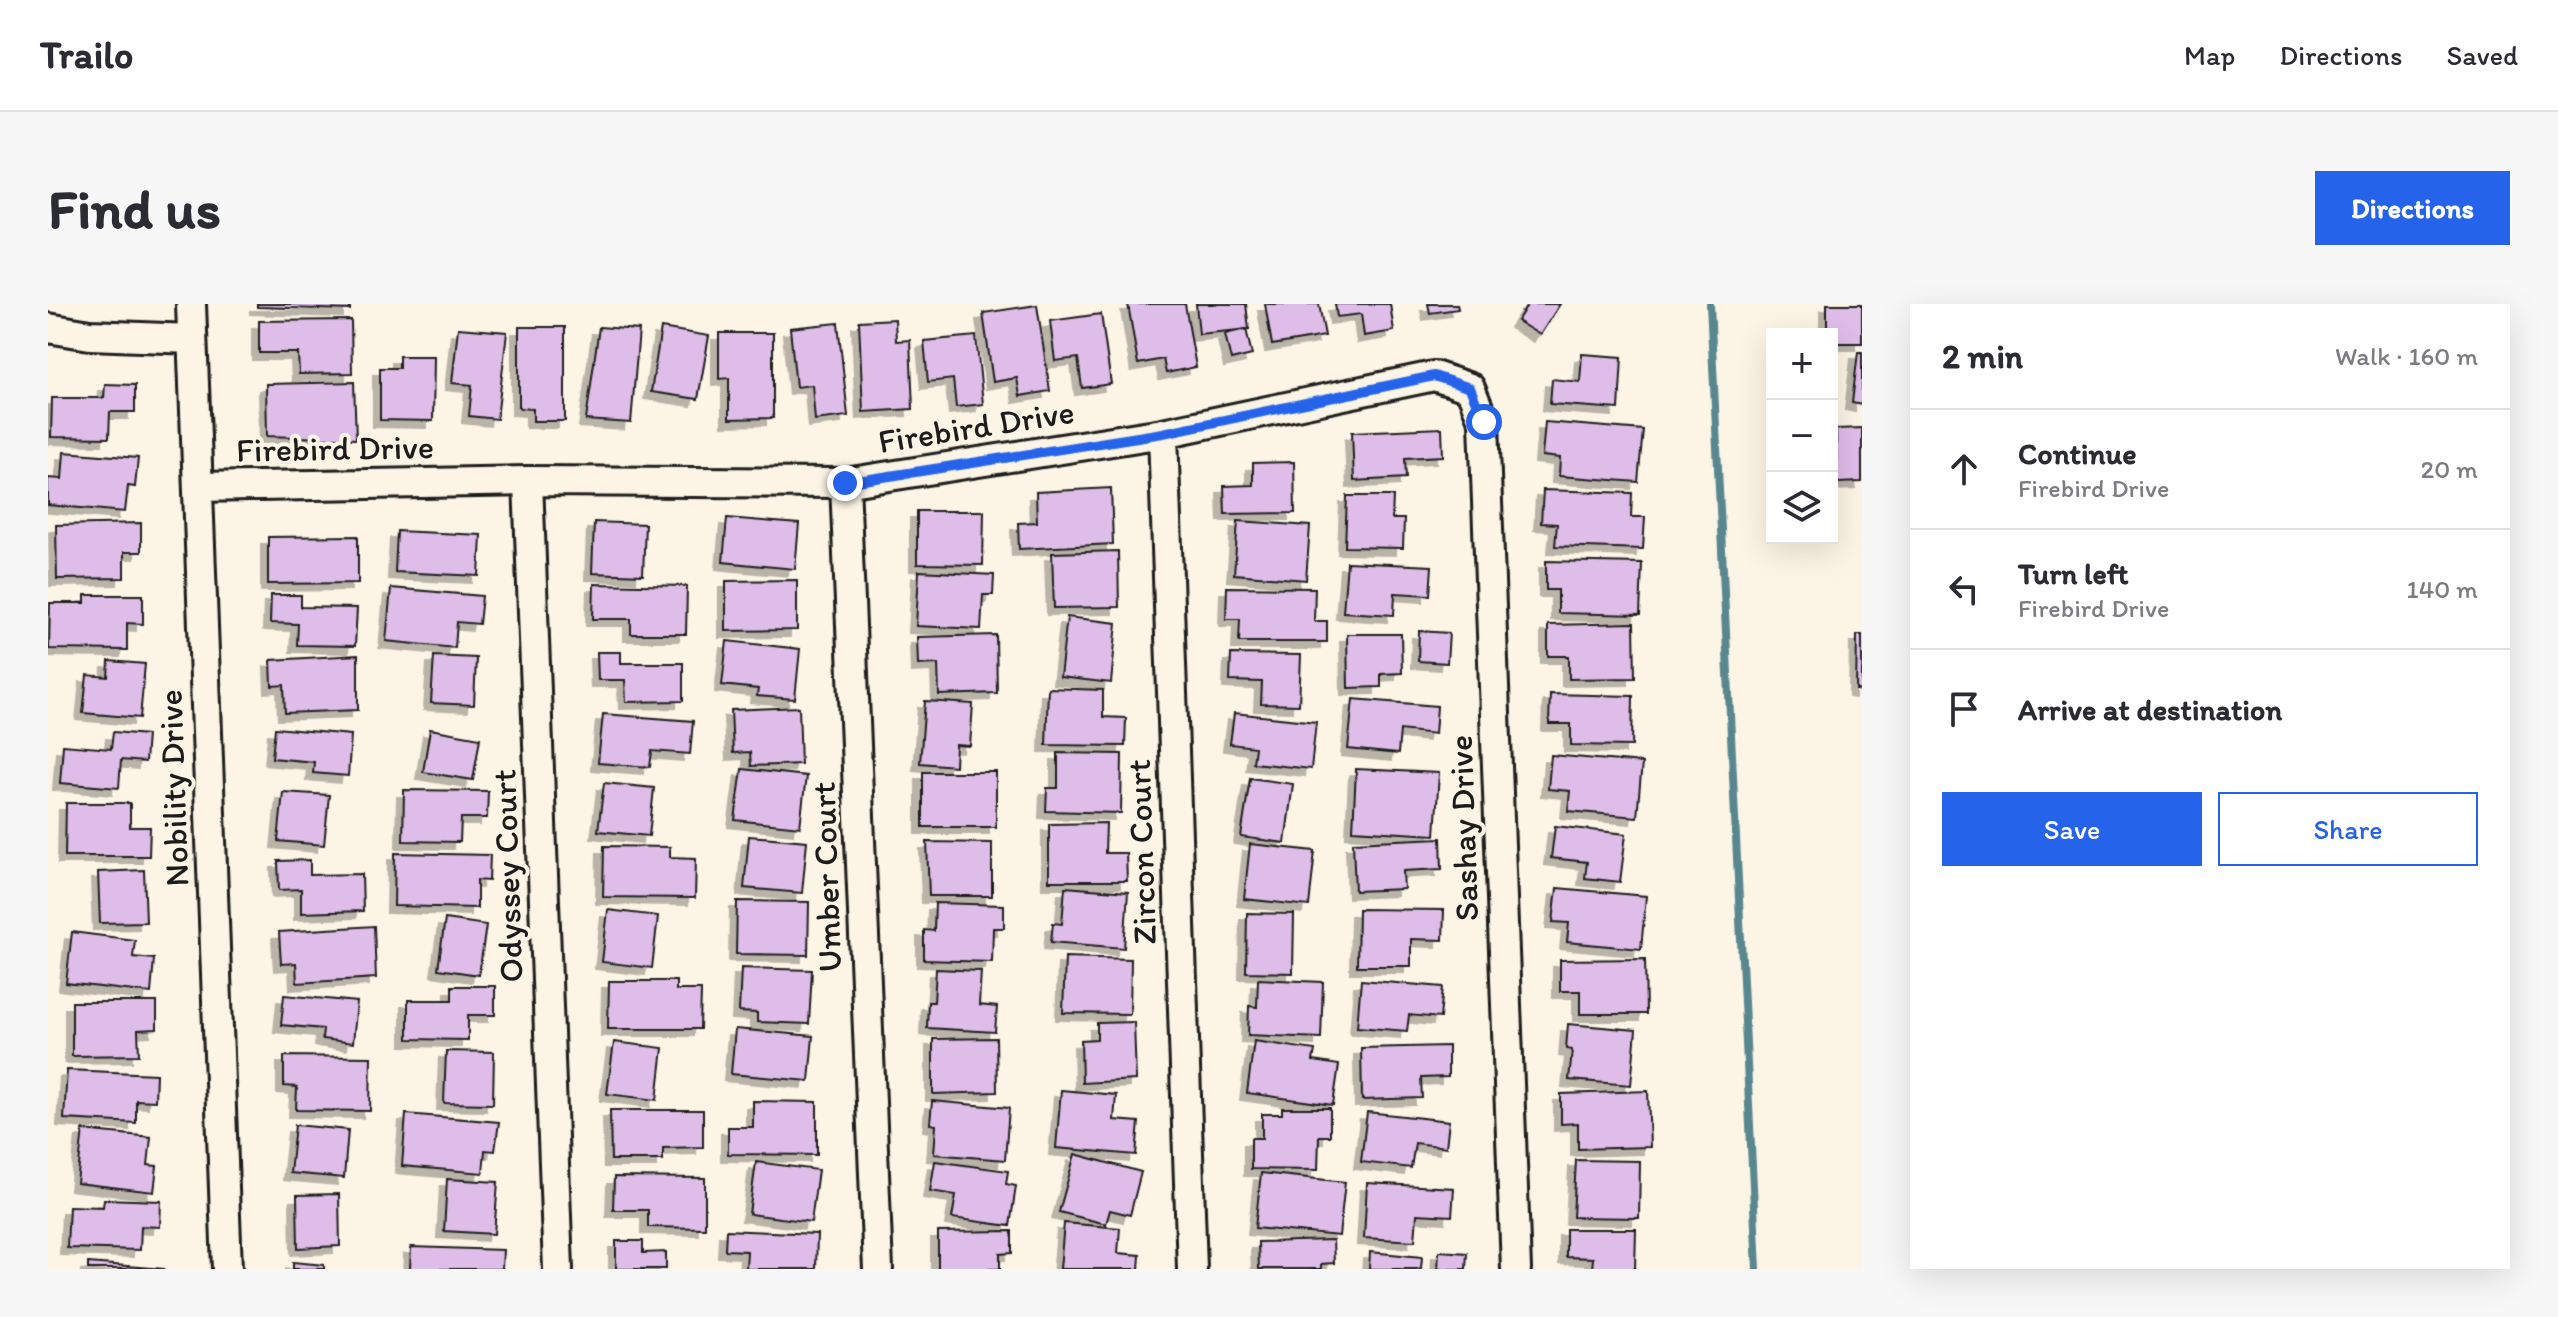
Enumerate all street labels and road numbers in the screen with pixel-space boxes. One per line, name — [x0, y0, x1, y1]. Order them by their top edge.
street label: Firebird Drive — [875, 391, 1077, 462]
street label: Firebird Drive — [236, 426, 434, 471]
street label: Nobility Drive — [150, 689, 197, 887]
street label: Sashay Drive — [1440, 734, 1487, 922]
street label: Zircon Court — [1118, 758, 1165, 945]
street label: Odyssey Court — [483, 769, 532, 983]
street label: Umber Court — [803, 781, 850, 973]

